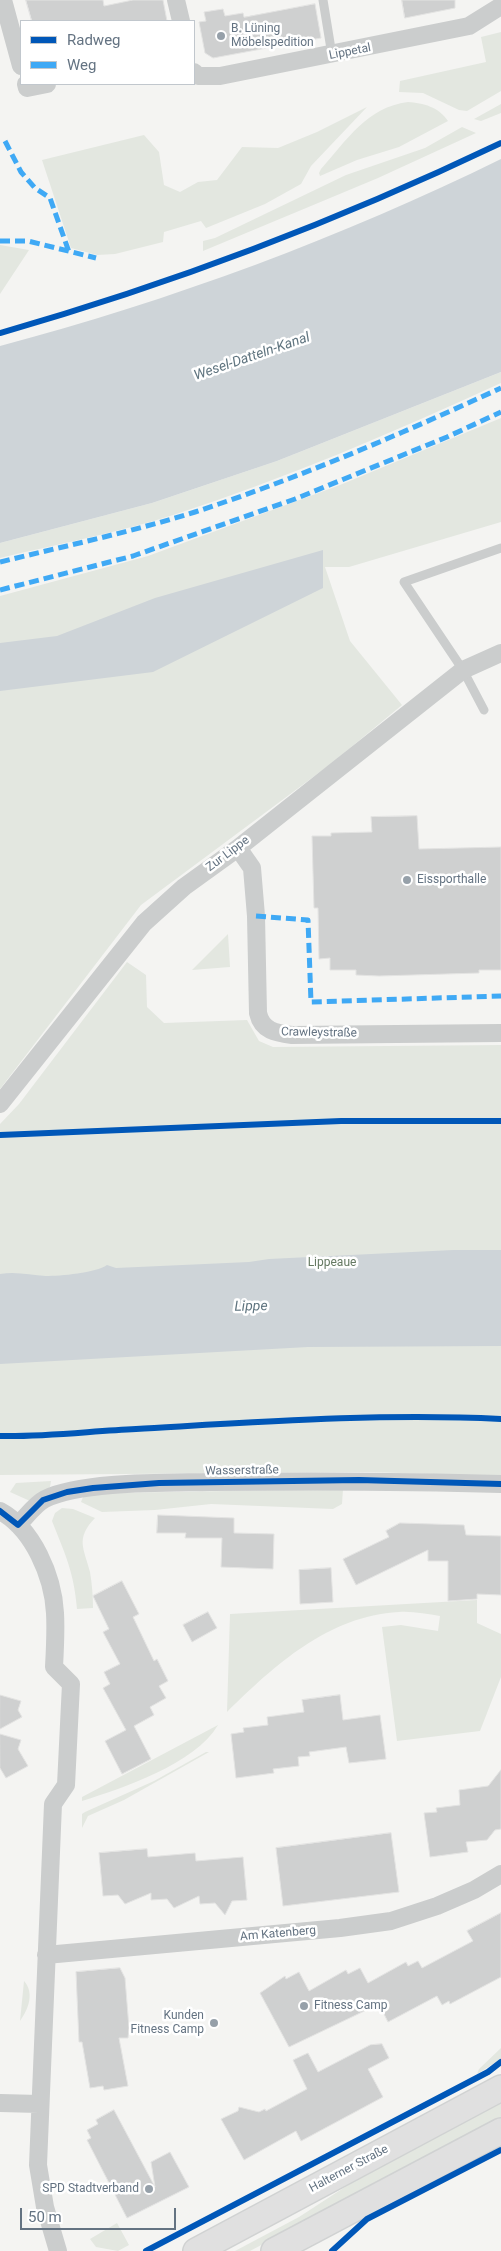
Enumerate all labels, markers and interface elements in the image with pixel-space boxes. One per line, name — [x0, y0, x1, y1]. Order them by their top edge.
legend — [20, 20, 195, 85]
place label: B. Lüning Möbelspedition — [231, 22, 314, 50]
marker: B. Lüning Möbelspedition — [215, 30, 227, 42]
text: Radweg — [67, 31, 121, 49]
street label: Lippetal — [328, 41, 372, 63]
text: Weg — [67, 56, 96, 74]
water label: Wesel-Datteln-Kanal — [192, 329, 312, 385]
street label: Zur Lippe — [204, 833, 252, 875]
place label: Eissporthalle — [417, 873, 486, 887]
marker: Eissporthalle — [401, 874, 413, 886]
street label: Crawleystraße — [281, 1025, 357, 1041]
park label: Lippeaue — [308, 1256, 356, 1270]
water label: Lippe — [234, 1298, 268, 1316]
street label: Wasserstraße — [205, 1463, 279, 1479]
street label: Am Katenberg — [239, 1924, 317, 1944]
place label: Fitness Camp — [314, 1999, 387, 2013]
marker: Fitness Camp — [298, 2000, 310, 2012]
place label: Kunden Fitness Camp — [131, 2009, 204, 2037]
marker: Kunden Fitness Camp — [208, 2017, 220, 2029]
street label: Halterner Straße — [307, 2142, 391, 2196]
place label: SPD Stadtverband — [42, 2182, 139, 2196]
marker: SPD Stadtverband — [143, 2183, 155, 2195]
scale bar — [22, 2198, 179, 2230]
text: 50 m — [28, 2208, 62, 2226]

